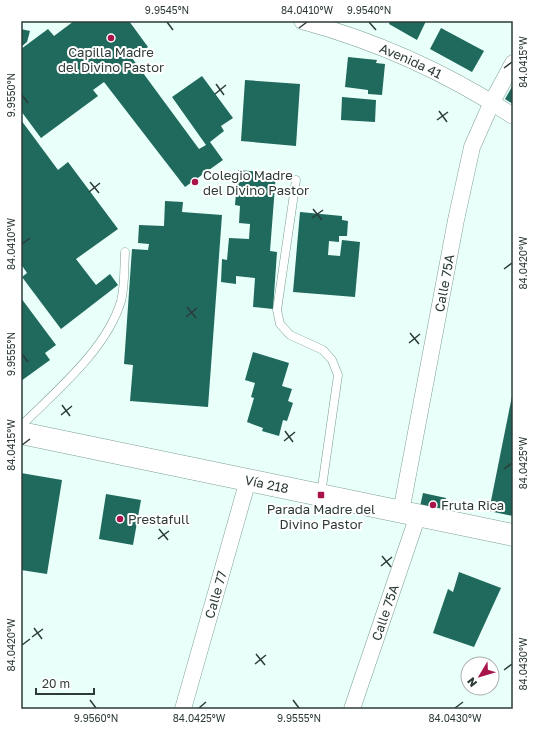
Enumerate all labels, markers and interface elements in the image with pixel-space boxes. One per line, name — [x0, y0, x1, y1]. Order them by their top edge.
text: 9.9545°N — [145, 4, 189, 16]
text: 84.0410°W — [281, 4, 333, 16]
text: 9.9540°N — [347, 4, 391, 16]
marker: Capilla Madre del Divino Pastor — [106, 33, 116, 43]
text: 84.0415°W — [517, 36, 529, 88]
street label: Avenida 41 — [377, 40, 445, 82]
place label: Capilla Madre del Divino Pastor — [58, 44, 164, 75]
text: 9.9550°N — [5, 73, 17, 117]
place label: Colegio Madre del Divino Pastor — [203, 167, 309, 198]
marker: Colegio Madre del Divino Pastor — [190, 177, 200, 187]
text: 84.0410°W — [5, 218, 17, 270]
text: 84.0420°W — [517, 236, 529, 290]
street label: Calle 75A — [431, 253, 457, 313]
text: 9.9555°N — [5, 332, 17, 376]
text: 84.0415°W — [5, 419, 17, 471]
text: 84.0425°W — [517, 436, 529, 489]
street label: Vía 218 — [243, 472, 290, 496]
marker: Parada Madre del Divino Pastor — [316, 490, 326, 500]
place label: Fruta Rica — [441, 497, 504, 513]
marker: Fruta Rica — [428, 500, 438, 510]
place label: Parada Madre del Divino Pastor — [267, 501, 375, 532]
place label: Prestafull — [128, 511, 189, 527]
marker: Prestafull — [115, 514, 125, 524]
street label: Calle 77 — [201, 569, 230, 620]
street label: Calle 75A — [368, 582, 402, 643]
text: 84.0420°W — [5, 618, 17, 672]
text: 84.0430°W — [517, 637, 529, 691]
north arrow — [460, 656, 500, 696]
scale bar — [36, 670, 94, 696]
text: N — [464, 675, 479, 690]
text: 20 m — [42, 676, 70, 691]
text: 9.9560°N — [74, 712, 118, 724]
text: 84.0425°W — [173, 712, 226, 724]
text: 9.9555°N — [277, 712, 321, 724]
text: 84.0430°W — [428, 712, 482, 724]

